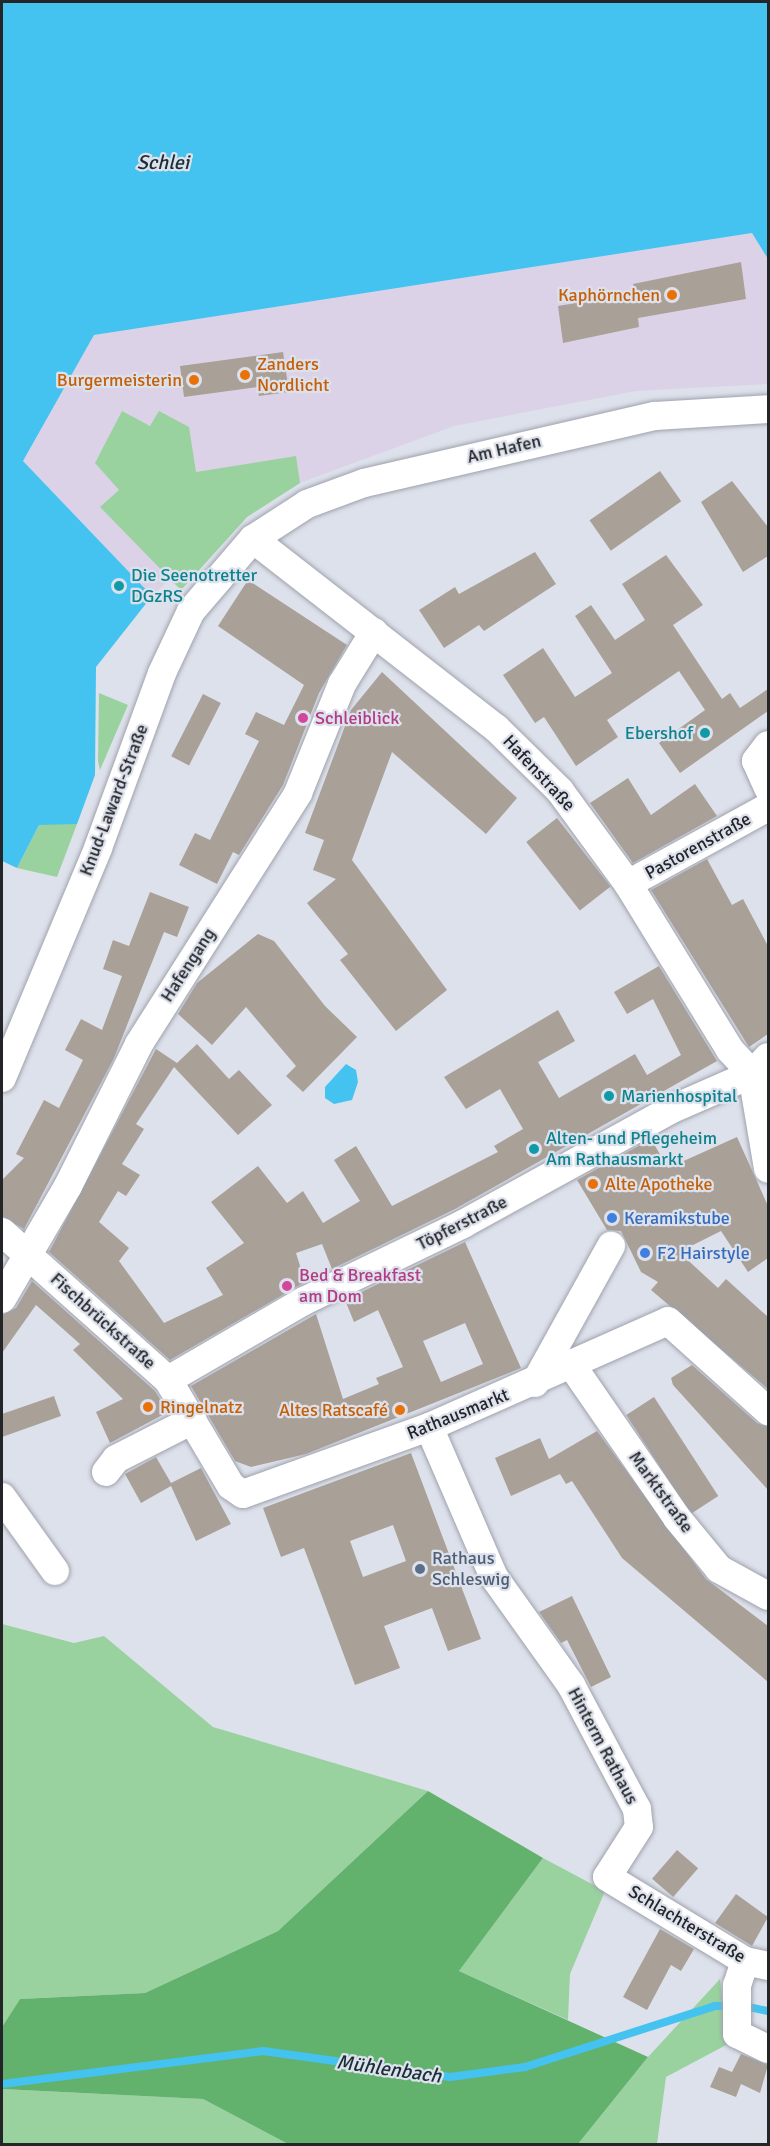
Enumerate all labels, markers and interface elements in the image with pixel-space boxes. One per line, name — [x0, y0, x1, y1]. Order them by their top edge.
water label: Schlei — [137, 150, 189, 174]
place label: Kaphörnchen — [558, 284, 660, 306]
marker: Kaphörnchen — [665, 288, 679, 302]
place label: Zanders Nordlicht — [257, 354, 329, 397]
marker: Zanders Nordlicht — [238, 368, 252, 382]
place label: Burgermeisterin — [57, 369, 182, 391]
marker: Burgermeisterin — [187, 373, 201, 387]
street label: Am Hafen — [465, 430, 543, 468]
place label: Die Seenotretter DGzRS — [131, 565, 257, 608]
marker: Die Seenotretter DGzRS — [112, 579, 126, 593]
place label: Schleiblick — [315, 707, 399, 729]
marker: Schleiblick — [296, 711, 310, 725]
street label: Knud-Laward-Straße — [75, 721, 153, 879]
place label: Ebershof — [625, 722, 693, 744]
marker: Ebershof — [698, 726, 712, 740]
street label: Hafenstraße — [498, 731, 580, 815]
street label: Pastorenstraße — [641, 808, 755, 884]
street label: Hafengang — [156, 924, 220, 1006]
place label: Marienhospital — [621, 1085, 737, 1107]
marker: Marienhospital — [602, 1089, 616, 1103]
place label: Alten- und Pflegeheim Am Rathausmarkt — [546, 1128, 717, 1170]
marker: Alten- und Pflegeheim Am Rathausmarkt — [527, 1142, 541, 1156]
place label: Alte Apotheke — [605, 1173, 712, 1195]
marker: Alte Apotheke — [586, 1177, 600, 1191]
street label: Töpferstraße — [413, 1191, 511, 1255]
place label: Keramikstube — [624, 1207, 730, 1229]
marker: Keramikstube — [605, 1211, 619, 1225]
place label: F2 Hairstyle — [657, 1242, 750, 1264]
marker: F2 Hairstyle — [638, 1246, 652, 1260]
place label: Bed & Breakfast am Dom — [299, 1265, 421, 1308]
street label: Fischbrückstraße — [46, 1268, 160, 1374]
marker: Bed & Breakfast am Dom — [280, 1279, 294, 1293]
street label: Rathausmarkt — [404, 1384, 512, 1444]
place label: Ringelnatz — [160, 1396, 243, 1418]
place label: Altes Ratscafé — [279, 1399, 388, 1421]
marker: Ringelnatz — [141, 1400, 155, 1414]
marker: Altes Ratscafé — [393, 1403, 407, 1417]
street label: Marktstraße — [624, 1447, 698, 1537]
place label: Rathaus Schleswig — [432, 1548, 510, 1590]
marker: Rathaus Schleswig — [413, 1562, 427, 1576]
street label: Hinterm Rathaus — [563, 1684, 643, 1808]
street label: Schlachterstraße — [625, 1881, 749, 1967]
water label: Mühlenbach — [335, 2050, 443, 2088]

